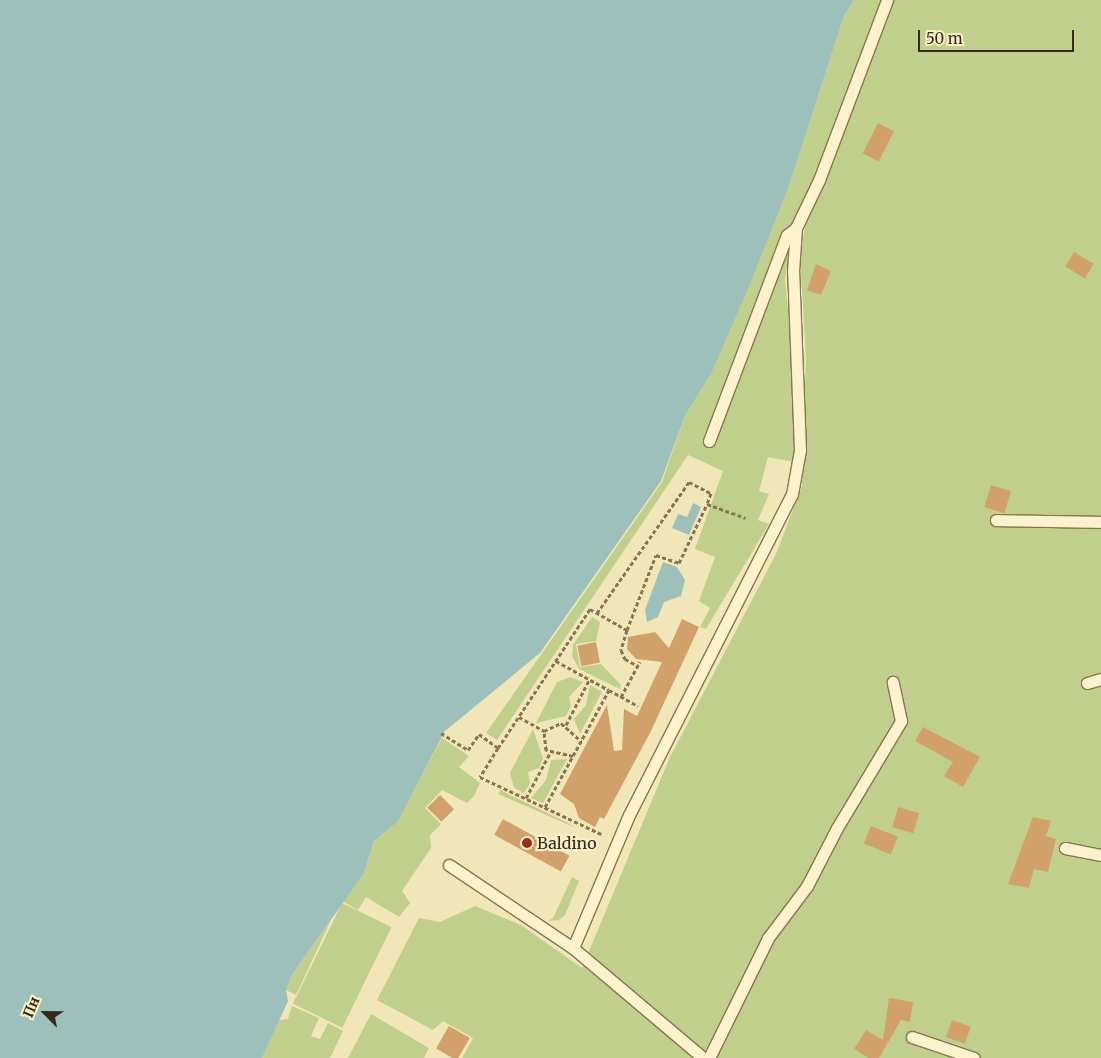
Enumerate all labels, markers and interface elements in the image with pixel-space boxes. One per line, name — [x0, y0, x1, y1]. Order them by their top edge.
scale bar — [921, 20, 1077, 52]
text: 50 m — [926, 29, 963, 48]
place label: Baldino — [537, 833, 597, 853]
marker: Baldino — [521, 837, 533, 849]
north arrow — [20, 988, 70, 1038]
text: Пн — [19, 994, 44, 1020]

